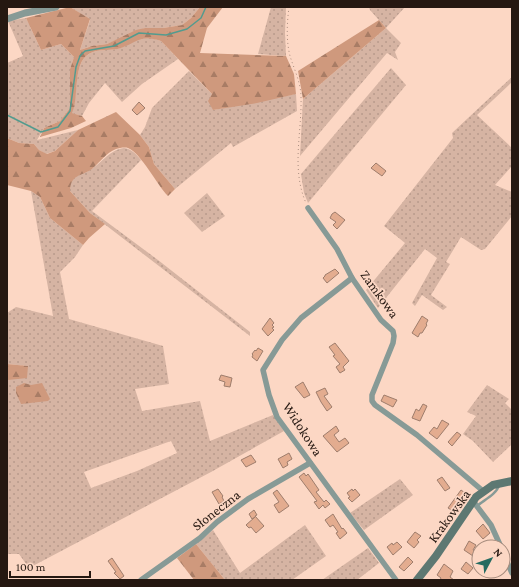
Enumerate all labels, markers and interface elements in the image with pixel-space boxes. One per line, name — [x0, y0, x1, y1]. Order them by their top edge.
street label: Zamkowa — [357, 267, 403, 321]
street label: Widokowa — [280, 399, 327, 459]
street label: Słoneczna — [189, 486, 244, 534]
street label: Krakowska — [424, 486, 474, 546]
north arrow — [471, 539, 511, 579]
text: N — [492, 546, 506, 560]
scale bar — [10, 553, 90, 579]
text: 100 m — [16, 560, 46, 574]

